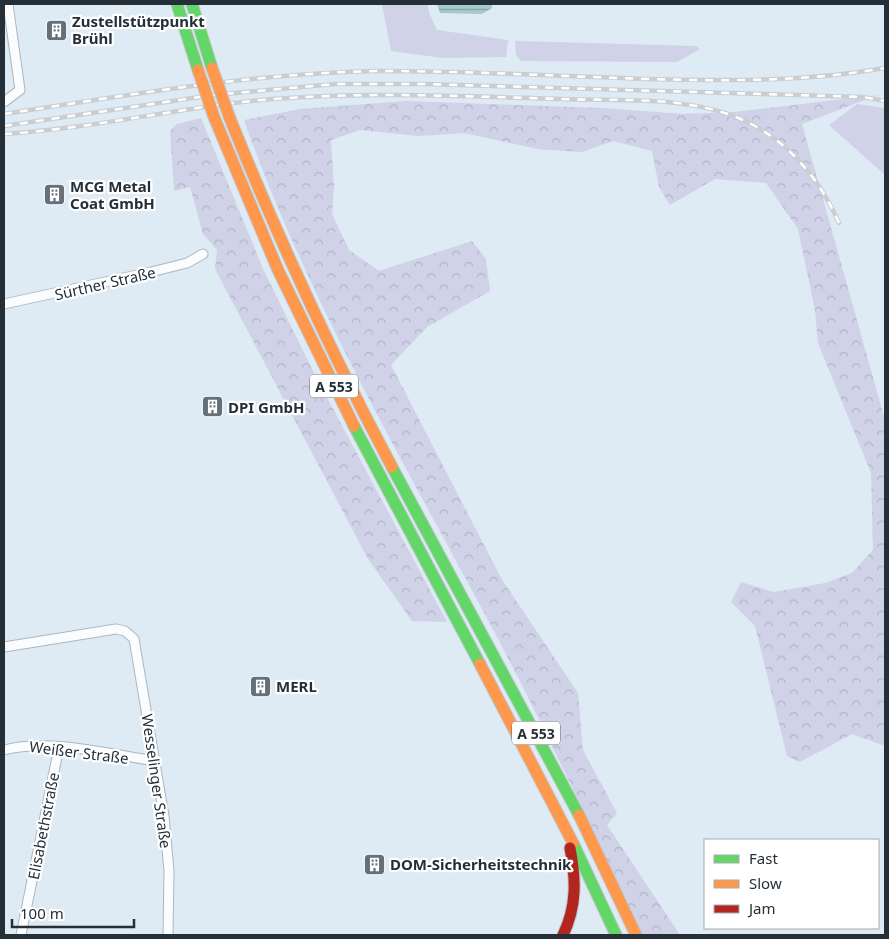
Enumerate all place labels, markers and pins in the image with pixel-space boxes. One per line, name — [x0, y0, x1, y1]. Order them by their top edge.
place label: Zustellstützpunkt Brühl — [72, 11, 205, 48]
building icon: Zustellstützpunkt Brühl — [44, 18, 68, 42]
place label: MCG Metal Coat GmbH — [70, 176, 155, 213]
building icon: MCG Metal Coat GmbH — [42, 183, 66, 207]
building icon: DPI GmbH — [200, 395, 224, 419]
place label: DPI GmbH — [228, 397, 304, 417]
building icon: MERL — [248, 674, 272, 698]
place label: MERL — [276, 676, 317, 696]
building icon: DOM-Sicherheitstechnik — [362, 852, 386, 876]
place label: DOM-Sicherheitstechnik — [390, 854, 572, 874]

